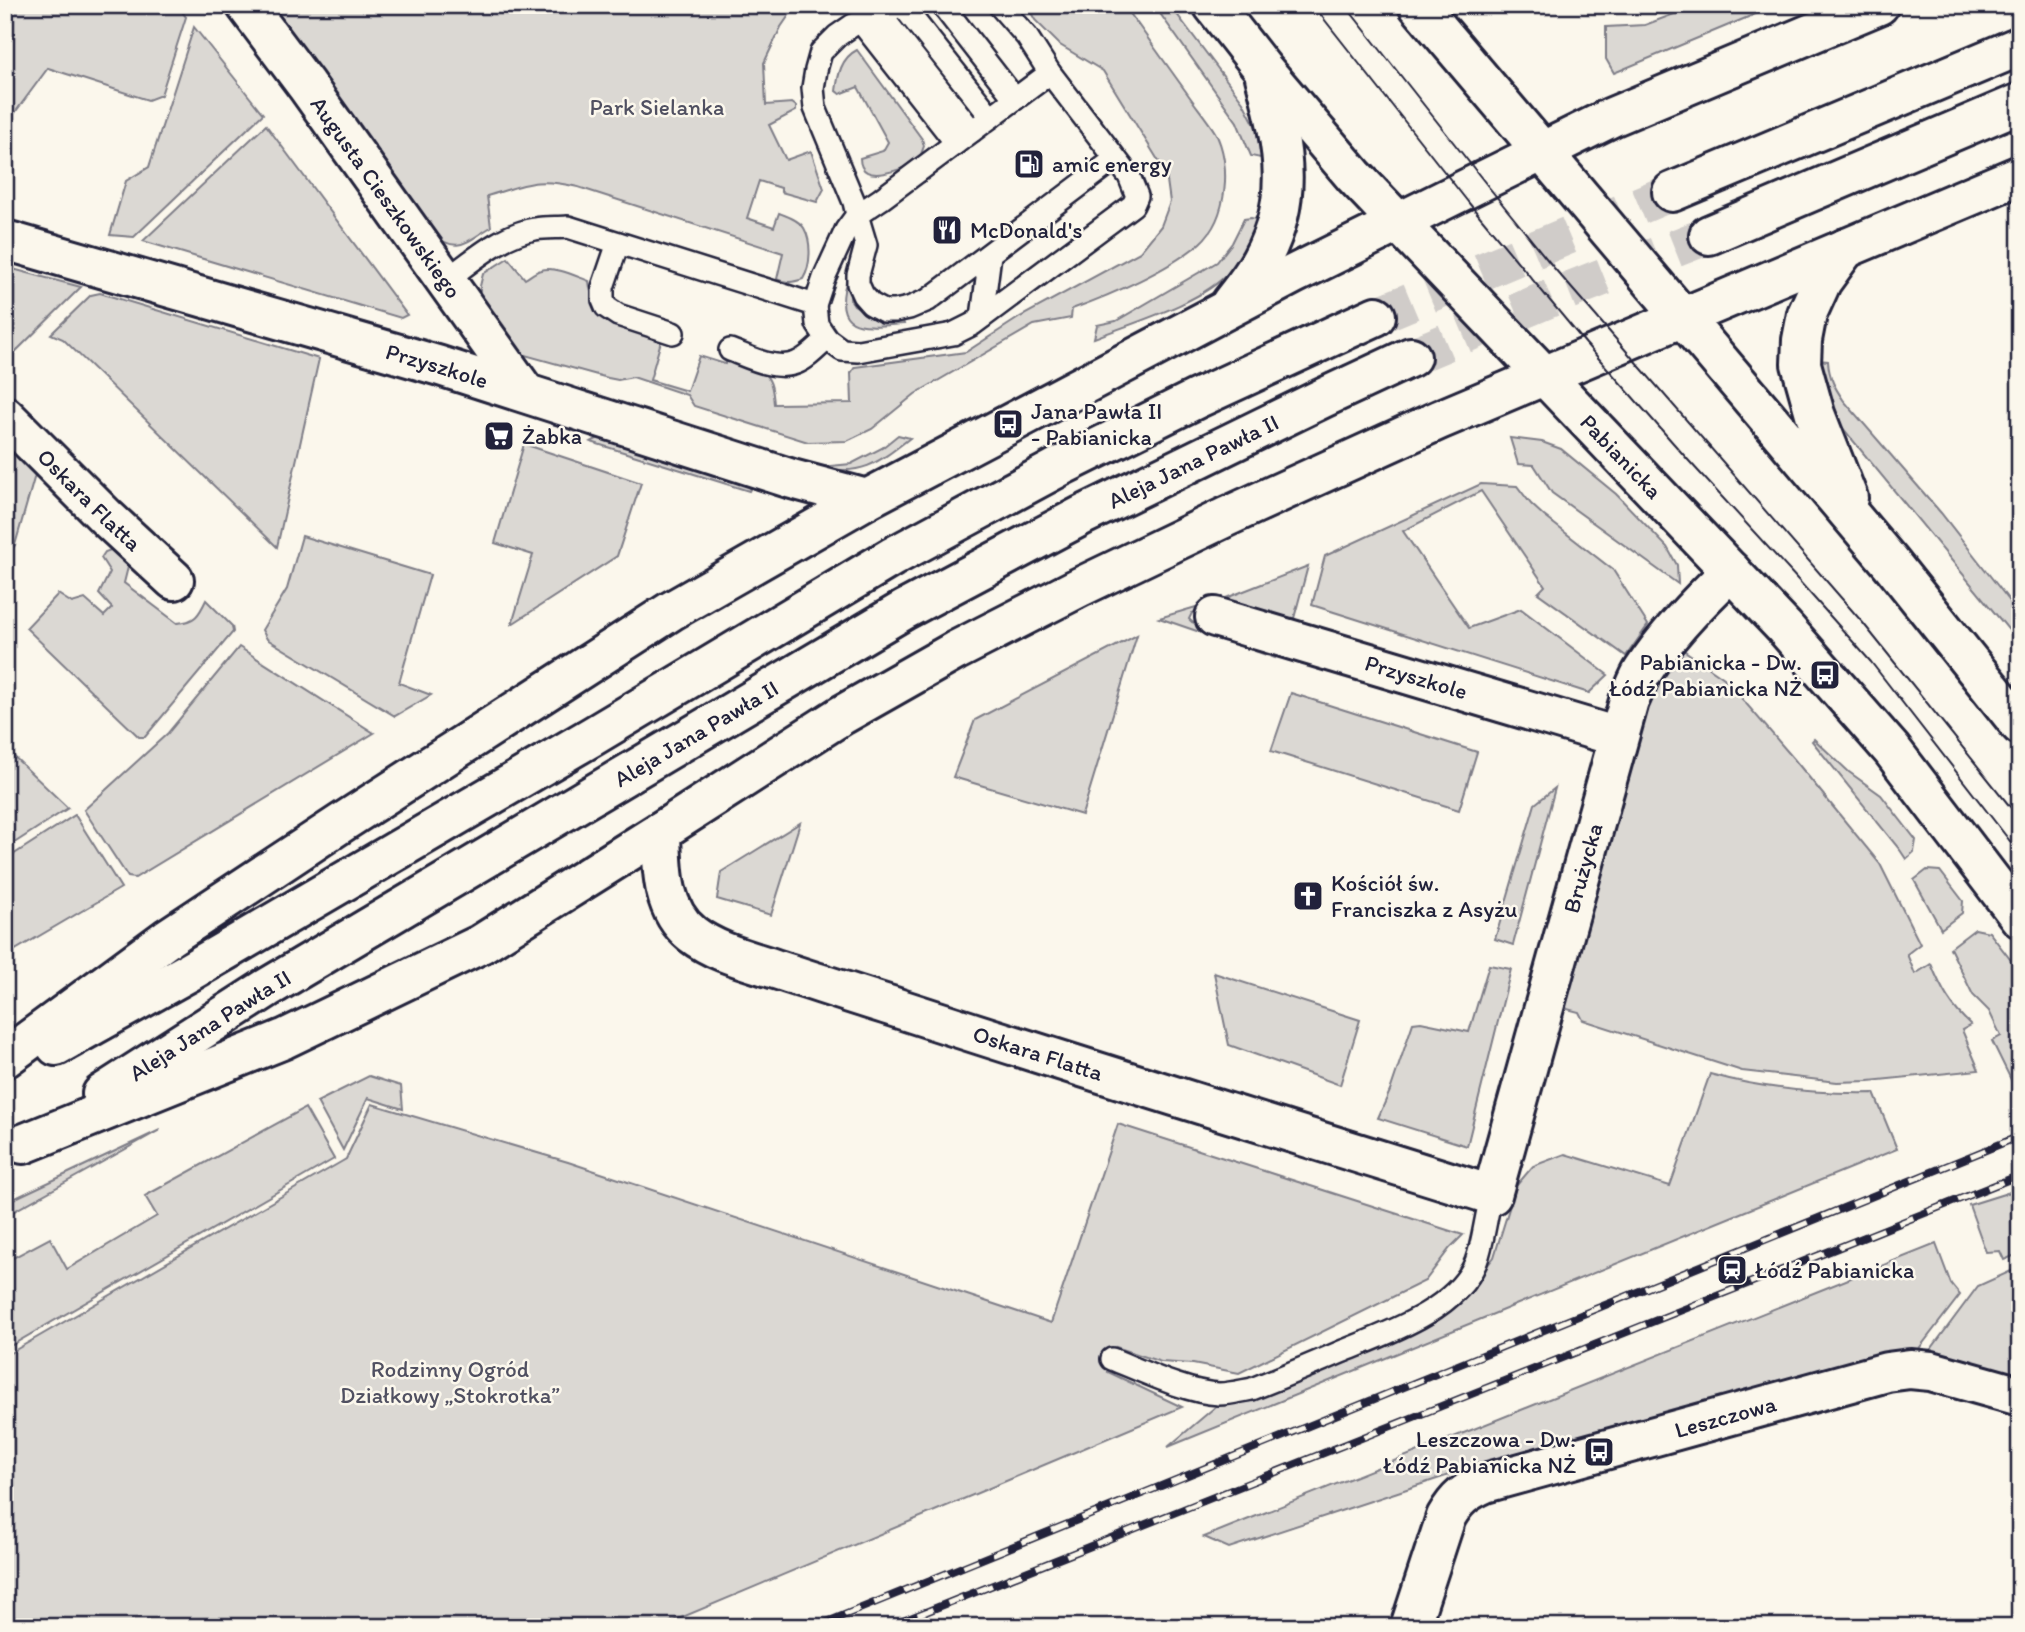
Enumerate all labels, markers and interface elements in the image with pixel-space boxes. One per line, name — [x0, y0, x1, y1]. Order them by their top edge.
street label: Augusta Cieszkowskiego — [305, 91, 468, 304]
park label: Park Sielanka — [590, 93, 724, 121]
fuel station icon: amic energy — [1012, 147, 1046, 181]
place label: amic energy — [1052, 150, 1172, 178]
restaurant icon: McDonald's — [930, 213, 964, 247]
place label: McDonald's — [970, 216, 1083, 244]
street label: Przyszkole — [383, 337, 492, 395]
place label: Jana Pawła II - Pabianicka — [1031, 397, 1162, 451]
bus stop icon: Jana Pawła II - Pabianicka — [991, 407, 1025, 441]
street label: Aleja Jana Pawła II — [1103, 408, 1283, 515]
street label: Pabianicka — [1574, 408, 1668, 504]
supermarket icon: Żabka — [482, 419, 516, 453]
place label: Żabka — [522, 422, 582, 450]
street label: Oskara Flatta — [32, 443, 148, 557]
street label: Przyszkole — [1362, 648, 1471, 705]
place label: Pabianicka - Dw. Łódź Pabianicka NŻ — [1609, 648, 1802, 702]
bus stop icon: Pabianicka - Dw. Łódź Pabianicka NŻ — [1808, 658, 1842, 692]
street label: Aleja Jana Pawła II — [609, 674, 783, 793]
street label: Brużycka — [1557, 820, 1608, 916]
place label: Kościół św. Franciszka z Asyżu — [1331, 869, 1518, 923]
church icon: Kościół św. Franciszka z Asyżu — [1291, 879, 1325, 913]
street label: Aleja Jana Pawła II — [124, 963, 296, 1087]
street label: Oskara Flatta — [969, 1019, 1106, 1087]
station icon: Łódź Pabianicka — [1715, 1253, 1749, 1287]
place label: Łódź Pabianicka — [1755, 1256, 1914, 1284]
park label: Rodzinny Ogród Działkowy „Stokrotka” — [340, 1355, 560, 1409]
street label: Leszczowa — [1671, 1389, 1779, 1444]
place label: Leszczowa - Dw. Łódź Pabianicka NŻ — [1383, 1425, 1576, 1479]
bus stop icon: Leszczowa - Dw. Łódź Pabianicka NŻ — [1582, 1435, 1616, 1469]

